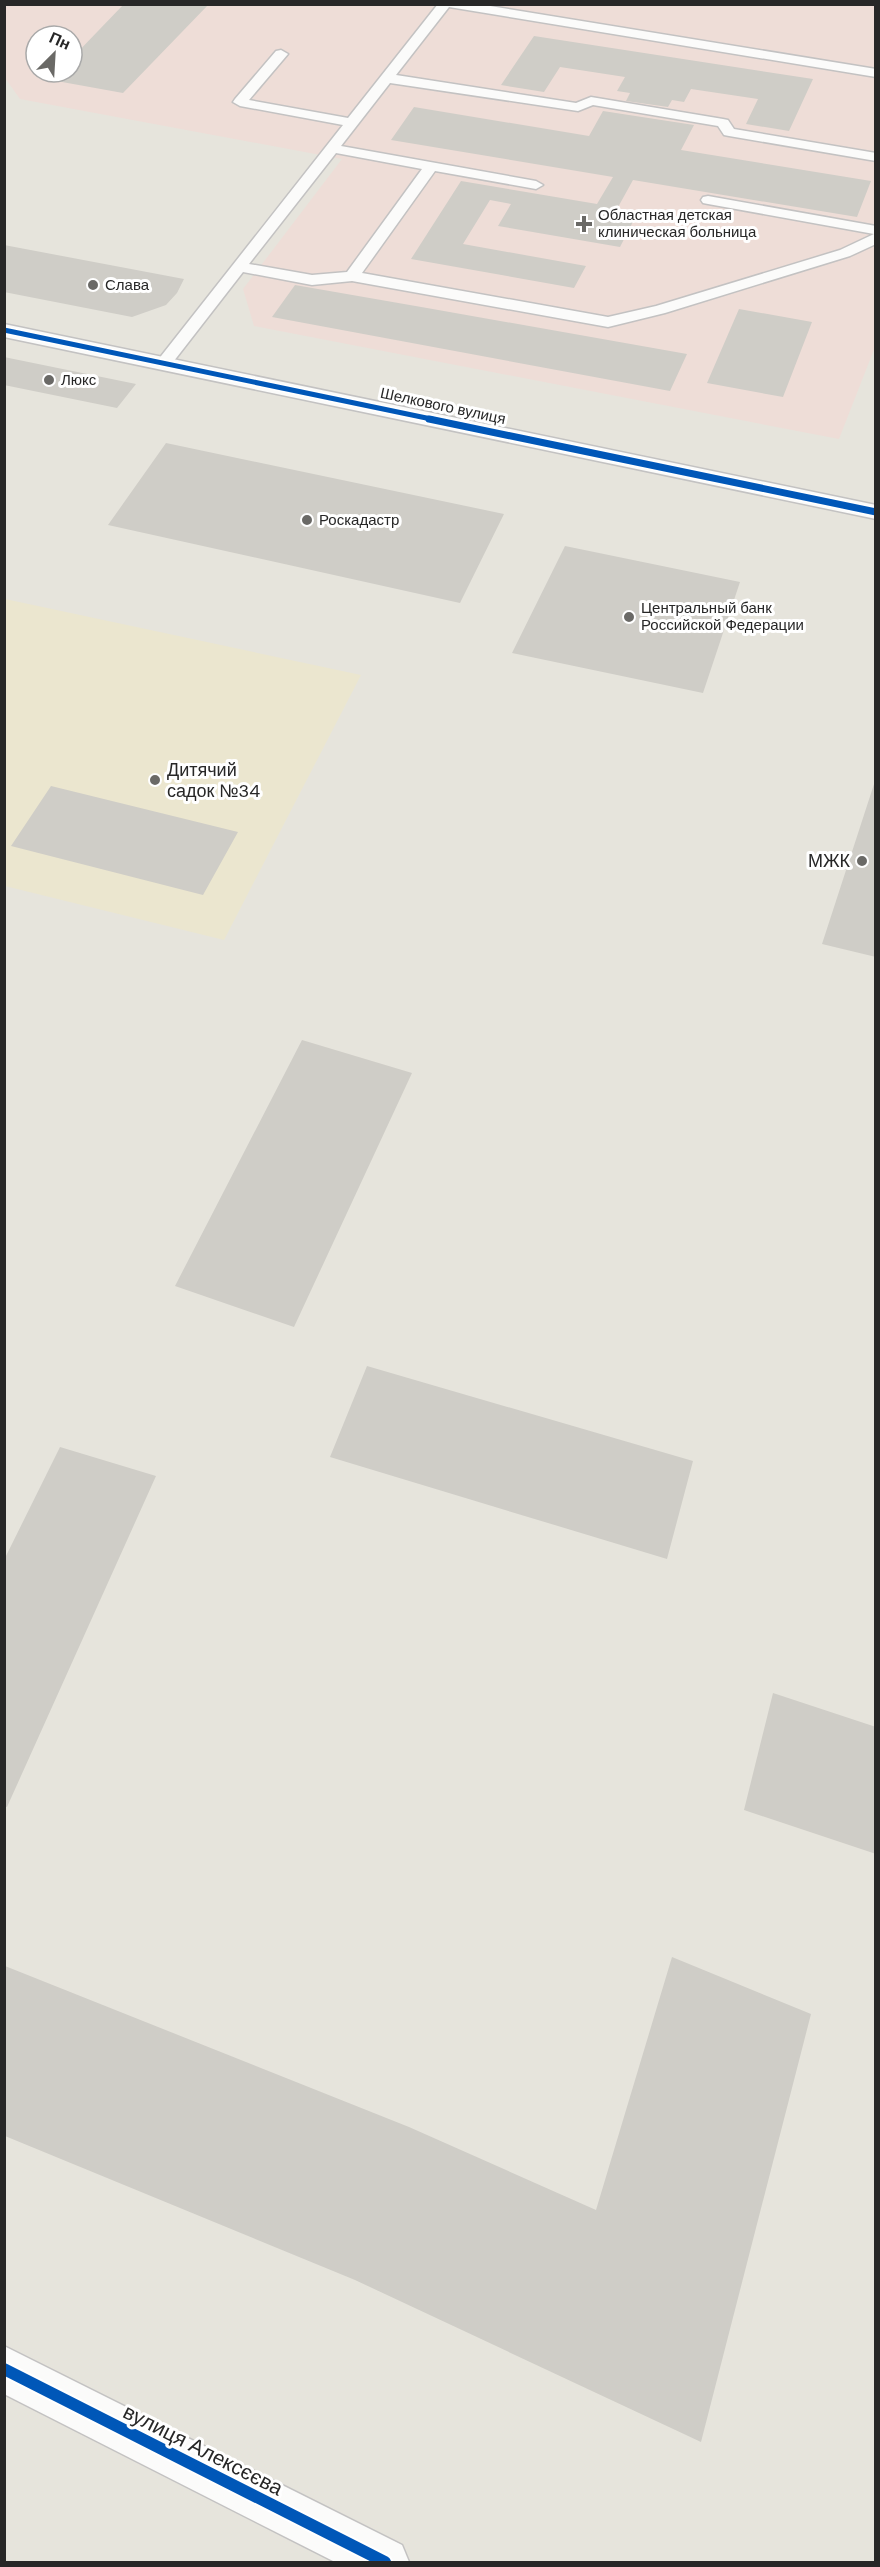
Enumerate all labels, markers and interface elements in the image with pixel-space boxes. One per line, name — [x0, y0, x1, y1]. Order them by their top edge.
north arrow — [24, 24, 84, 84]
text: Пн — [46, 27, 74, 55]
place label: Областная детская клиническая больница — [598, 205, 757, 242]
marker: Областная детская клиническая больница — [575, 215, 593, 233]
place label: Слава — [105, 275, 150, 295]
marker: Слава — [86, 278, 100, 292]
place label: Люкс — [61, 370, 97, 390]
marker: Люкс — [42, 373, 56, 387]
street label: Шелкового вулиця — [378, 383, 508, 429]
place label: Роскадастр — [319, 510, 399, 530]
marker: Роскадастр — [300, 513, 314, 527]
place label: Центральный банк Российской Федерации — [641, 598, 804, 635]
marker: Центральный банк Российской Федерации — [622, 610, 636, 624]
place label: Дитячий садок №34 — [167, 758, 260, 803]
marker: Дитячий садок №34 — [148, 773, 162, 787]
place label: МЖК — [808, 849, 851, 873]
marker: МЖК — [855, 854, 869, 868]
street label: вулиця Алексєєва — [118, 2398, 288, 2502]

